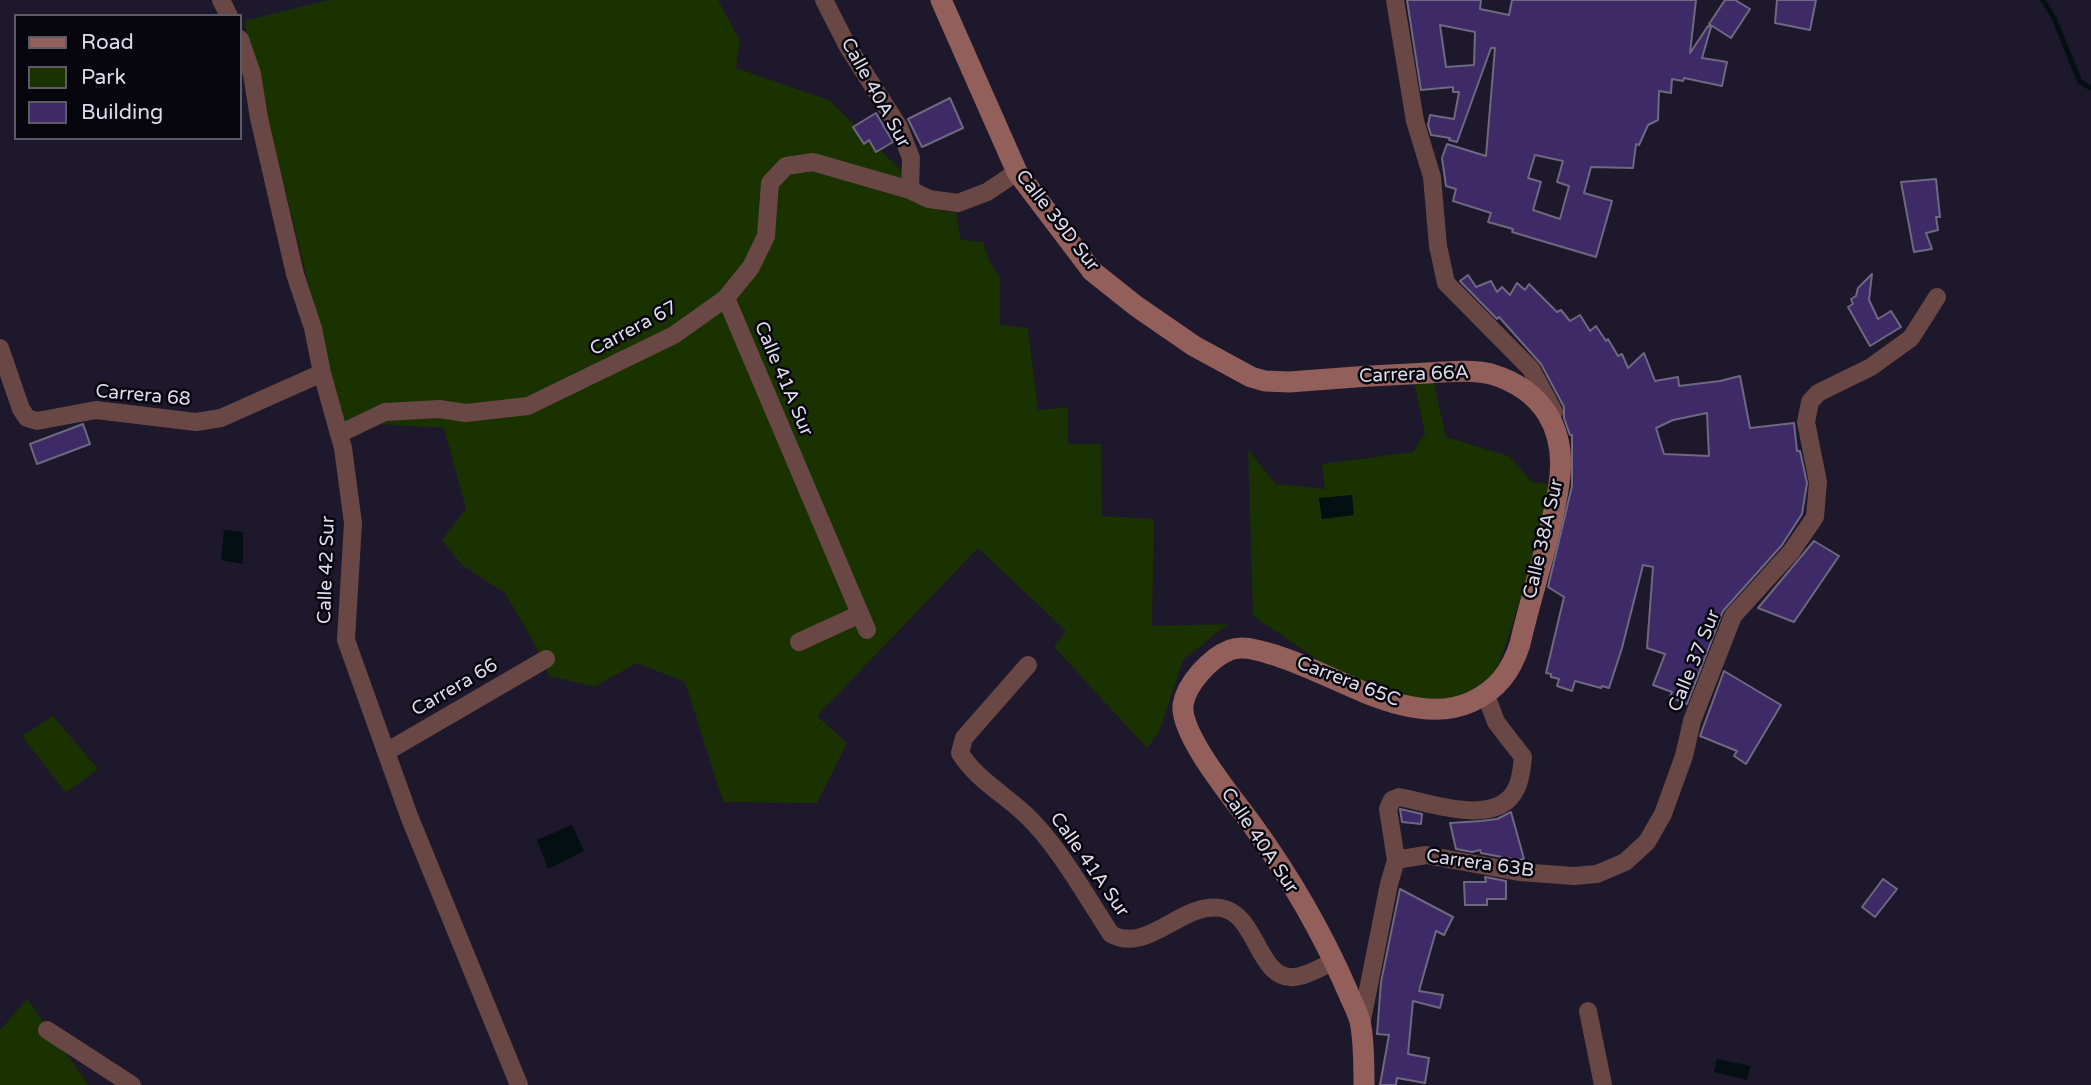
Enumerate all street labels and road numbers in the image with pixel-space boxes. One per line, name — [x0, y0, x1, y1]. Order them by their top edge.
street label: Calle 40A Sur — [835, 34, 915, 152]
street label: Calle 39D Sur — [1010, 166, 1104, 276]
street label: Carrera 67 — [586, 296, 682, 362]
street label: Calle 41A Sur — [749, 318, 817, 440]
street label: Carrera 66A — [1359, 362, 1469, 388]
street label: Carrera 68 — [94, 380, 192, 412]
street label: Calle 38A Sur — [1519, 477, 1569, 601]
street label: Calle 42 Sur — [314, 516, 340, 624]
street label: Calle 37 Sur — [1664, 607, 1726, 715]
street label: Carrera 65C — [1293, 652, 1403, 712]
street label: Carrera 66 — [408, 654, 502, 722]
street label: Calle 40A Sur — [1215, 784, 1303, 898]
street label: Calle 41A Sur — [1045, 808, 1133, 922]
street label: Carrera 63B — [1425, 845, 1535, 883]

